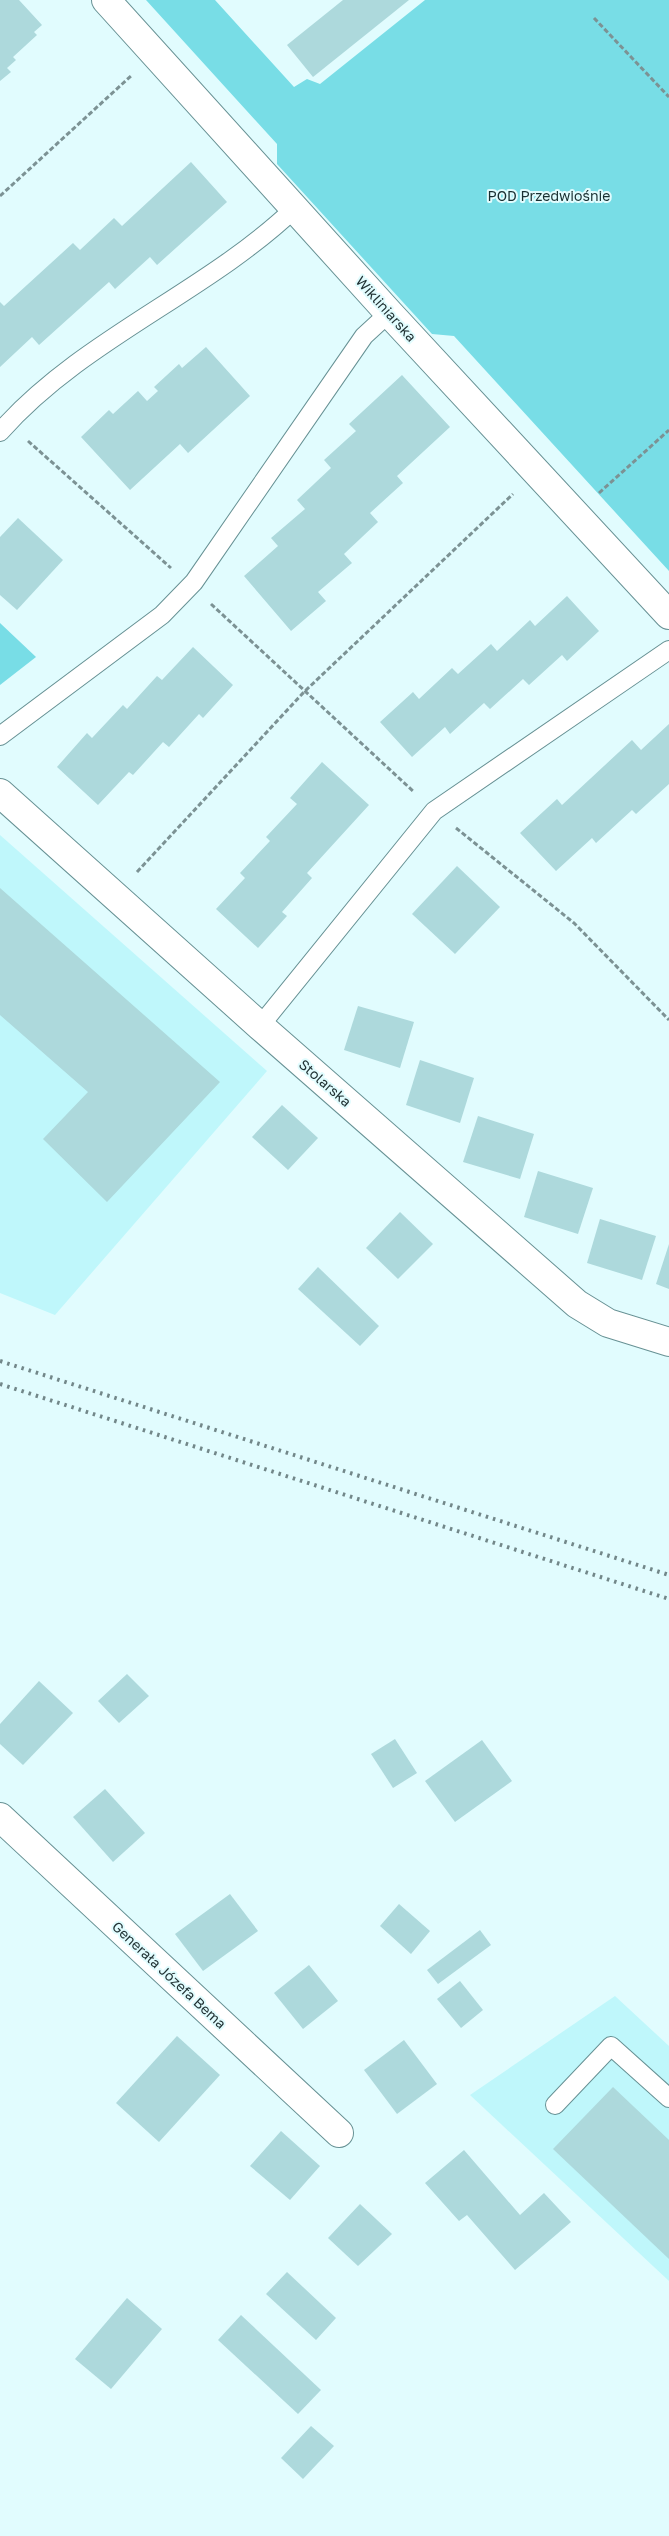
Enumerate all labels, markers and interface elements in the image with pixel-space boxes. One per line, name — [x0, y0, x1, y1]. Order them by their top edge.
park label: POD Przedwiośnie — [488, 187, 610, 204]
street label: Wikliniarska — [353, 272, 420, 345]
street label: Stolarska — [296, 1055, 355, 1110]
street label: Generała Józefa Bema — [109, 1917, 230, 2032]

